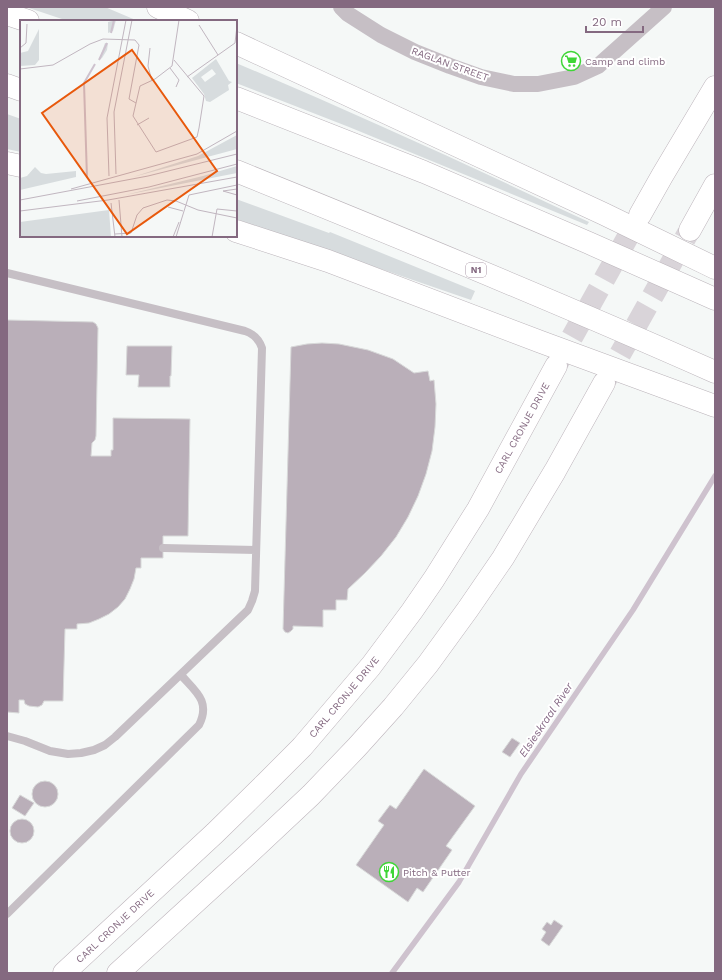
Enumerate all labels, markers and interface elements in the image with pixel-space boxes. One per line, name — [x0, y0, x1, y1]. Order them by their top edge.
scale bar — [586, 8, 643, 34]
text: 20 m — [592, 15, 622, 29]
inset map — [20, 20, 237, 237]
street label: RAGLAN STREET — [410, 45, 490, 83]
supermarket icon: Camp and climb — [560, 50, 582, 72]
place label: Camp and climb — [585, 56, 665, 67]
road number: N1 — [466, 263, 486, 277]
street label: CARL CRONJE DRIVE — [492, 380, 552, 476]
street label: CARL CRONJE DRIVE — [307, 654, 381, 740]
water label: Elsieskraal River — [516, 680, 576, 760]
restaurant icon: Pitch & Putter — [378, 861, 400, 883]
place label: Pitch & Putter — [403, 867, 471, 878]
street label: CARL CRONJE DRIVE — [74, 887, 156, 965]

